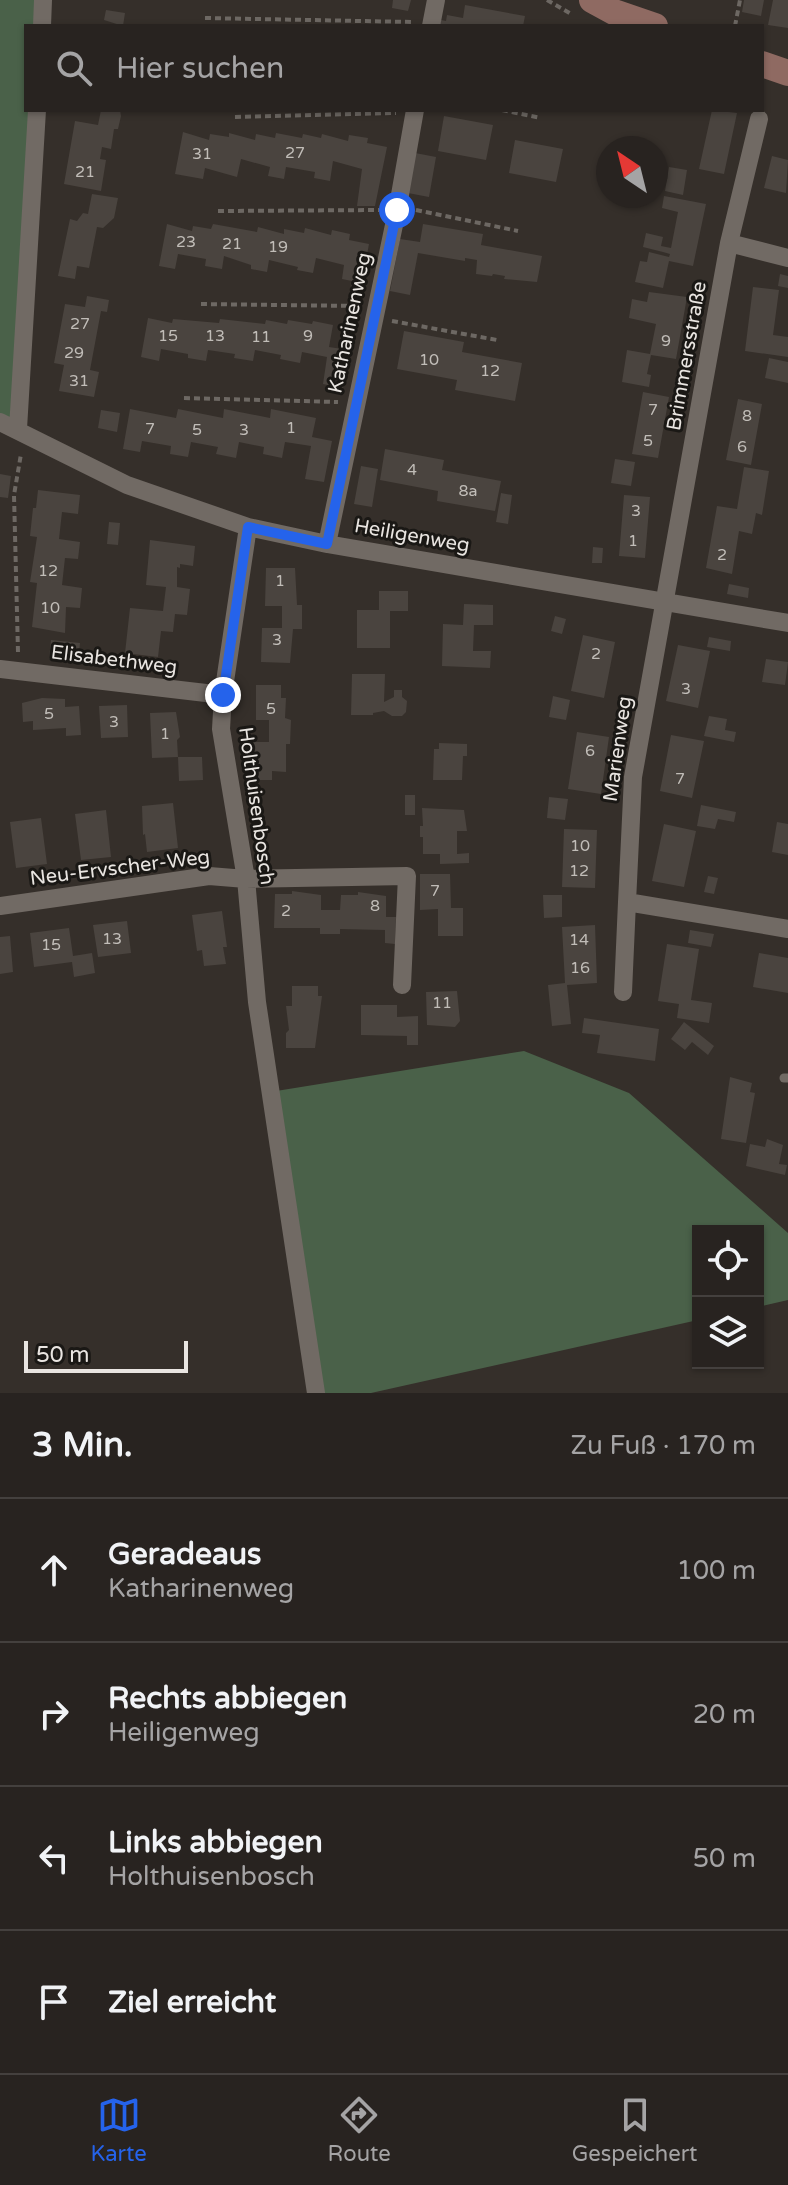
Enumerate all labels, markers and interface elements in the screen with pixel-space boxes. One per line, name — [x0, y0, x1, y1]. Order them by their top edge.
search box — [24, 24, 764, 112]
icon: search — [52, 46, 96, 90]
text: Hier suchen — [116, 50, 284, 87]
north arrow — [596, 136, 668, 208]
house number: 27 — [285, 143, 305, 163]
house number: 31 — [192, 144, 212, 164]
house number: 21 — [75, 162, 95, 182]
route start — [379, 192, 415, 228]
house number: 23 — [176, 232, 196, 252]
house number: 21 — [222, 234, 242, 254]
house number: 19 — [268, 237, 288, 257]
street label: Katharinenweg — [323, 250, 377, 396]
street label: Brimmersstraße — [662, 279, 712, 433]
house number: 27 — [70, 314, 90, 334]
house number: 15 — [158, 326, 178, 346]
house number: 13 — [205, 326, 225, 346]
house number: 9 — [303, 326, 313, 346]
house number: 11 — [251, 327, 271, 347]
house number: 9 — [661, 331, 671, 351]
house number: 29 — [64, 343, 84, 363]
house number: 10 — [419, 350, 439, 370]
house number: 12 — [480, 361, 500, 381]
house number: 31 — [69, 371, 89, 391]
house number: 7 — [648, 400, 658, 420]
house number: 8 — [742, 406, 752, 426]
house number: 1 — [286, 418, 296, 438]
house number: 7 — [145, 419, 155, 439]
house number: 5 — [192, 420, 202, 440]
house number: 3 — [239, 420, 249, 440]
house number: 5 — [643, 431, 653, 451]
house number: 6 — [737, 437, 747, 457]
house number: 4 — [407, 460, 417, 480]
house number: 8a — [458, 481, 478, 501]
house number: 3 — [631, 501, 641, 521]
street label: Heiligenweg — [352, 514, 472, 558]
house number: 1 — [628, 531, 638, 551]
house number: 2 — [717, 545, 727, 565]
house number: 12 — [38, 561, 58, 581]
house number: 1 — [275, 571, 285, 591]
house number: 10 — [40, 598, 60, 618]
house number: 3 — [272, 630, 282, 650]
street label: Elisabethweg — [50, 640, 178, 680]
house number: 2 — [591, 644, 601, 664]
route end — [205, 677, 241, 713]
house number: 3 — [681, 679, 691, 699]
street label: Marienweg — [599, 695, 637, 803]
house number: 5 — [266, 699, 276, 719]
house number: 5 — [44, 704, 54, 724]
house number: 3 — [109, 712, 119, 732]
house number: 1 — [160, 724, 170, 744]
street label: Holthuisenbosch — [233, 726, 279, 886]
house number: 6 — [585, 741, 595, 761]
house number: 7 — [675, 769, 685, 789]
house number: 10 — [570, 836, 590, 856]
street label: Neu-Ervscher-Weg — [29, 845, 211, 891]
house number: 12 — [569, 861, 589, 881]
house number: 7 — [430, 881, 440, 901]
house number: 8 — [370, 896, 380, 916]
house number: 2 — [281, 901, 291, 921]
house number: 13 — [102, 929, 122, 949]
house number: 14 — [569, 930, 589, 950]
house number: 15 — [41, 935, 61, 955]
house number: 16 — [570, 958, 590, 978]
house number: 11 — [432, 993, 452, 1013]
map controls — [692, 1225, 764, 1369]
button: locate — [692, 1225, 764, 1297]
button: layers — [692, 1297, 764, 1369]
scale bar — [24, 1337, 188, 1373]
text: 50 m — [36, 1342, 90, 1368]
text: 3 Min. — [32, 1425, 133, 1466]
text: Zu Fuß · 170 m — [570, 1430, 756, 1461]
text: Geradeaus — [108, 1536, 261, 1573]
icon: ahead — [32, 1548, 76, 1592]
text: 100 m — [676, 1555, 756, 1586]
text: Katharinenweg — [108, 1573, 294, 1604]
text: Rechts abbiegen — [108, 1680, 347, 1717]
icon: right — [32, 1692, 76, 1736]
text: 20 m — [693, 1699, 756, 1730]
text: Heiligenweg — [108, 1717, 260, 1748]
text: Links abbiegen — [108, 1824, 323, 1861]
icon: left — [32, 1836, 76, 1880]
text: 50 m — [693, 1843, 756, 1874]
text: Holthuisenbosch — [108, 1861, 315, 1892]
icon: arrive — [32, 1980, 76, 2024]
text: Ziel erreicht — [108, 1984, 276, 2021]
tab: Karte — [90, 2093, 147, 2167]
tab: Route — [328, 2093, 391, 2167]
tab: Gespeichert — [572, 2093, 698, 2167]

